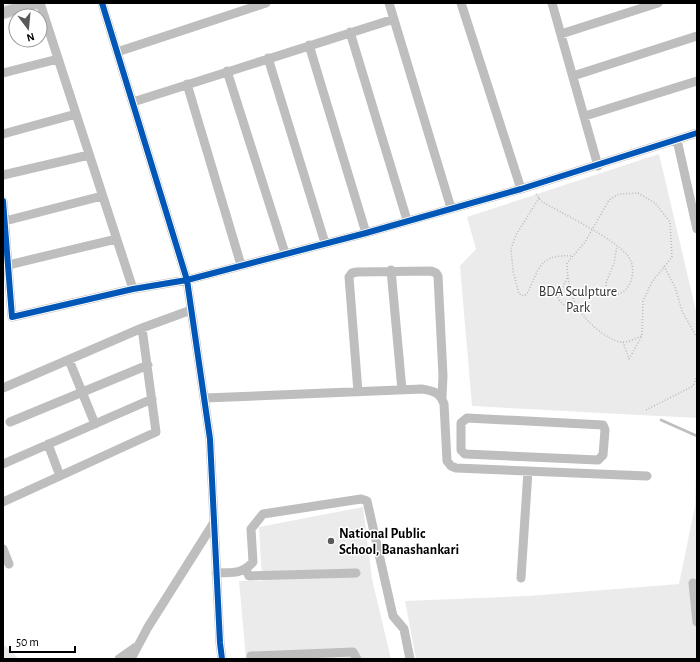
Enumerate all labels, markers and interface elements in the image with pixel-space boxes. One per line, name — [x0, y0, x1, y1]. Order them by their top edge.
north arrow — [8, 8, 48, 48]
text: N — [25, 31, 36, 43]
park label: BDA Sculpture Park — [539, 285, 617, 315]
place label: National Public School, Banashankari — [339, 527, 459, 557]
marker: National Public School, Banashankari — [326, 536, 336, 546]
scale bar — [10, 628, 75, 654]
text: 50 m — [16, 636, 39, 648]

